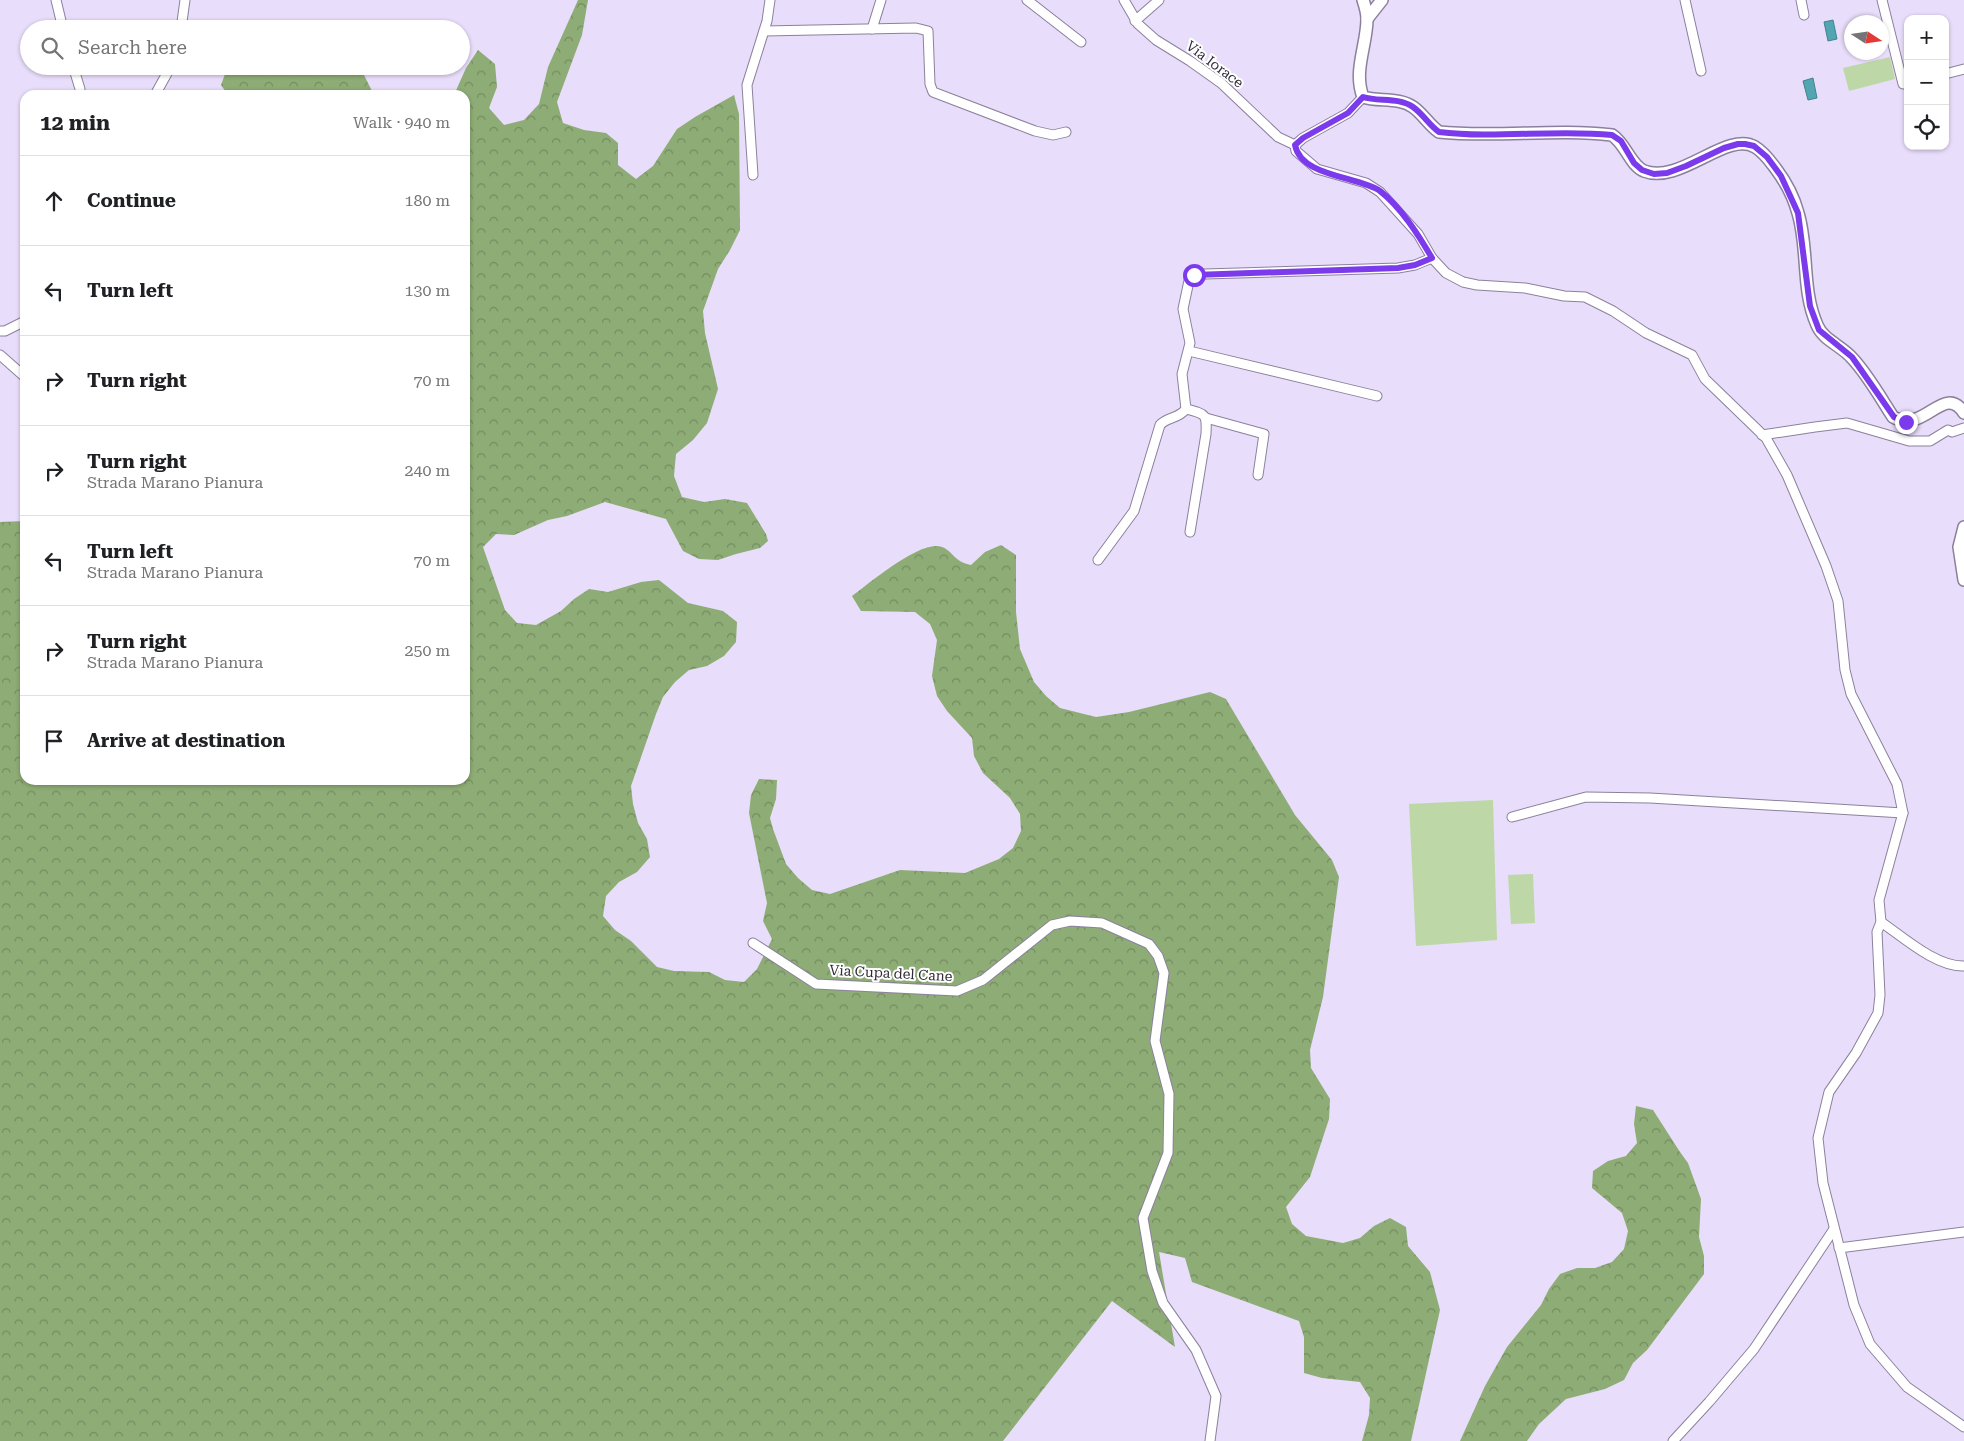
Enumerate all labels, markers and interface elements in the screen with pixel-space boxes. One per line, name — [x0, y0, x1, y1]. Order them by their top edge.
north arrow — [1844, 15, 1889, 60]
map controls — [1904, 15, 1949, 150]
button: + — [1904, 15, 1949, 60]
search box — [20, 20, 470, 75]
icon: search — [38, 34, 66, 62]
text: Search here — [78, 36, 187, 59]
street label: Via Iorace — [1183, 37, 1247, 91]
button: − — [1904, 60, 1949, 105]
button: locate — [1904, 105, 1949, 150]
text: 12 min — [40, 111, 110, 135]
text: Walk · 940 m — [353, 113, 450, 132]
icon: ahead — [40, 187, 68, 215]
text: Continue — [87, 189, 176, 212]
text: 180 m — [404, 191, 450, 210]
route start — [1183, 264, 1206, 287]
icon: left — [40, 277, 68, 305]
text: Turn left — [87, 279, 173, 302]
text: 130 m — [404, 281, 450, 300]
icon: right — [40, 367, 68, 395]
text: Turn right — [87, 369, 187, 392]
text: 70 m — [413, 371, 450, 390]
route end — [1895, 411, 1918, 434]
text: Turn right — [87, 450, 187, 473]
icon: right — [40, 457, 68, 485]
text: 240 m — [404, 461, 450, 480]
text: Strada Marano Pianura — [87, 473, 263, 492]
text: Turn left — [87, 540, 173, 563]
icon: left — [40, 547, 68, 575]
text: 70 m — [413, 551, 450, 570]
text: Strada Marano Pianura — [87, 563, 263, 582]
text: Turn right — [87, 630, 187, 653]
icon: right — [40, 637, 68, 665]
text: 250 m — [404, 641, 450, 660]
text: Strada Marano Pianura — [87, 653, 263, 672]
icon: arrive — [40, 727, 68, 755]
text: Arrive at destination — [87, 729, 285, 752]
street label: Via Cupa del Cane — [829, 962, 953, 984]

